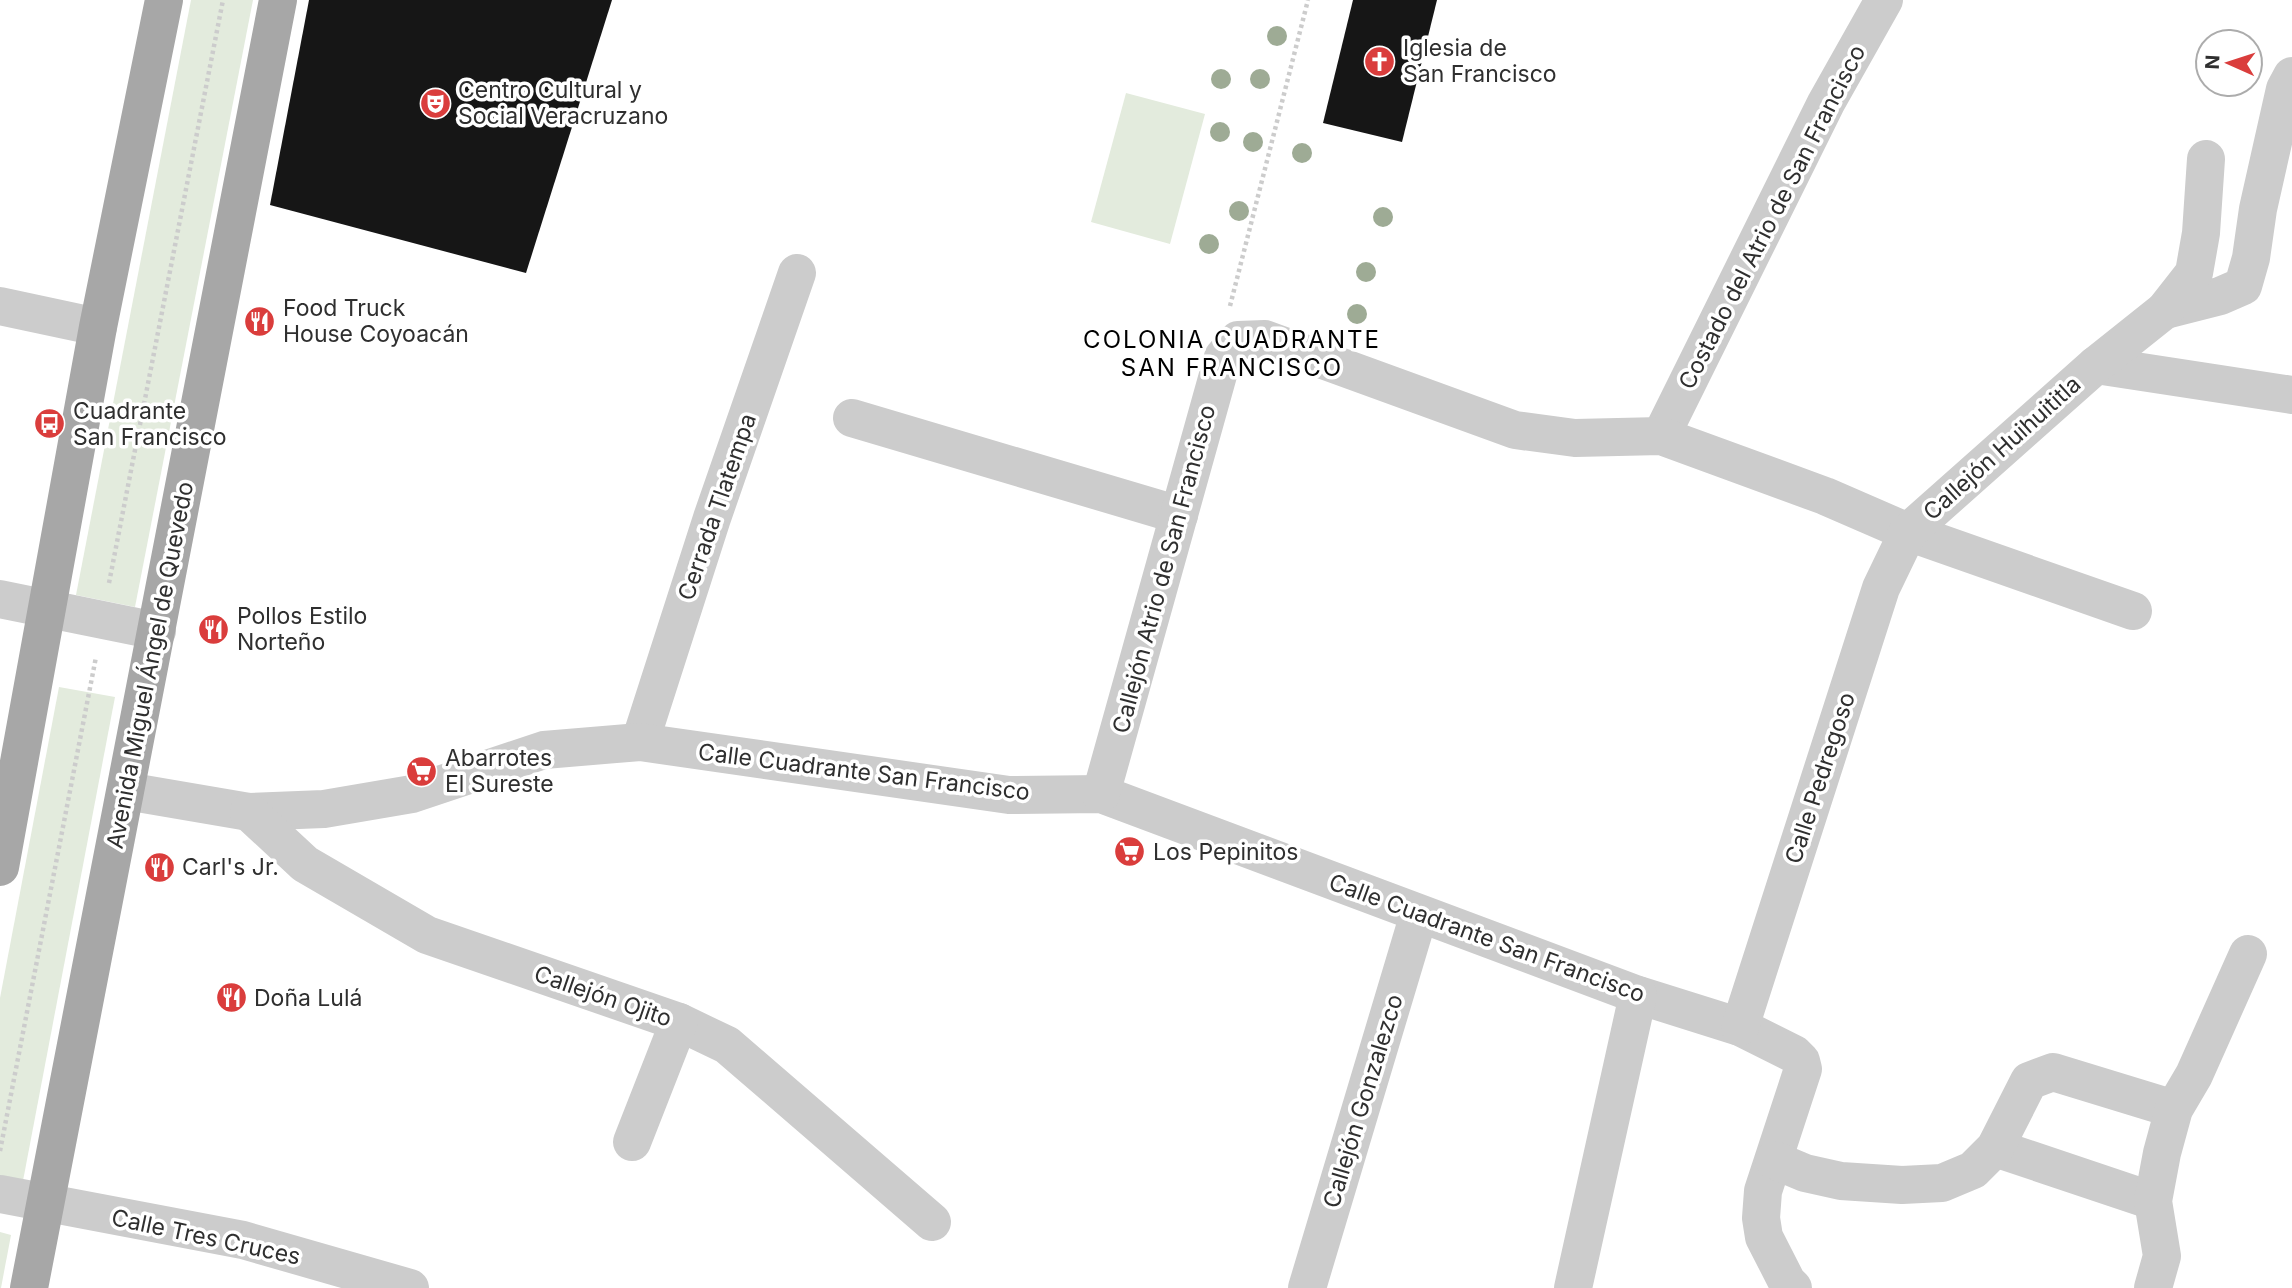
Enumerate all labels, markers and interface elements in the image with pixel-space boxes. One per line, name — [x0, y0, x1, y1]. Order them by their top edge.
north arrow — [2194, 28, 2264, 98]
place label: Iglesia de San Francisco — [1403, 34, 1557, 88]
street label: Costado del Atrio de San Francisco — [1673, 40, 1871, 394]
church icon: Iglesia de San Francisco — [1363, 44, 1397, 78]
text: N — [2201, 54, 2224, 70]
place label: Centro Cultural y Social Veracruzano — [458, 76, 668, 130]
theatre icon: Centro Cultural y Social Veracruzano — [418, 86, 452, 120]
place label: Food Truck House Coyoacán — [283, 294, 469, 348]
restaurant icon: Food Truck House Coyoacán — [243, 304, 277, 338]
district label: COLONIA CUADRANTE SAN FRANCISCO — [1083, 325, 1381, 382]
street label: Callejón Huihuititla — [1918, 370, 2086, 526]
place label: Cuadrante San Francisco — [73, 397, 227, 451]
street label: Callejón Atrio de San Francisco — [1107, 402, 1221, 736]
bus stop icon: Cuadrante San Francisco — [33, 407, 67, 441]
street label: Cerrada Tlatempa — [672, 410, 762, 604]
street label: Avenida Miguel Ángel de Quevedo — [101, 479, 199, 851]
place label: Pollos Estilo Norteño — [237, 602, 367, 656]
restaurant icon: Pollos Estilo Norteño — [197, 612, 231, 646]
street label: Calle Pedregoso — [1779, 689, 1861, 867]
street label: Calle Cuadrante San Francisco — [697, 738, 1031, 806]
place label: Abarrotes El Sureste — [445, 744, 554, 798]
supermarket icon: Abarrotes El Sureste — [405, 754, 439, 788]
supermarket icon: Los Pepinitos — [1113, 835, 1147, 869]
place label: Los Pepinitos — [1153, 838, 1298, 866]
restaurant icon: Carl's Jr. — [142, 850, 176, 884]
place label: Carl's Jr. — [182, 853, 279, 881]
street label: Calle Cuadrante San Francisco — [1325, 868, 1649, 1008]
street label: Callejón Ojito — [531, 959, 675, 1033]
restaurant icon: Doña Lulá — [214, 981, 248, 1015]
place label: Doña Lulá — [254, 984, 362, 1012]
street label: Callejón Gonzalezco — [1317, 991, 1409, 1211]
street label: Calle Tres Cruces — [109, 1203, 303, 1271]

